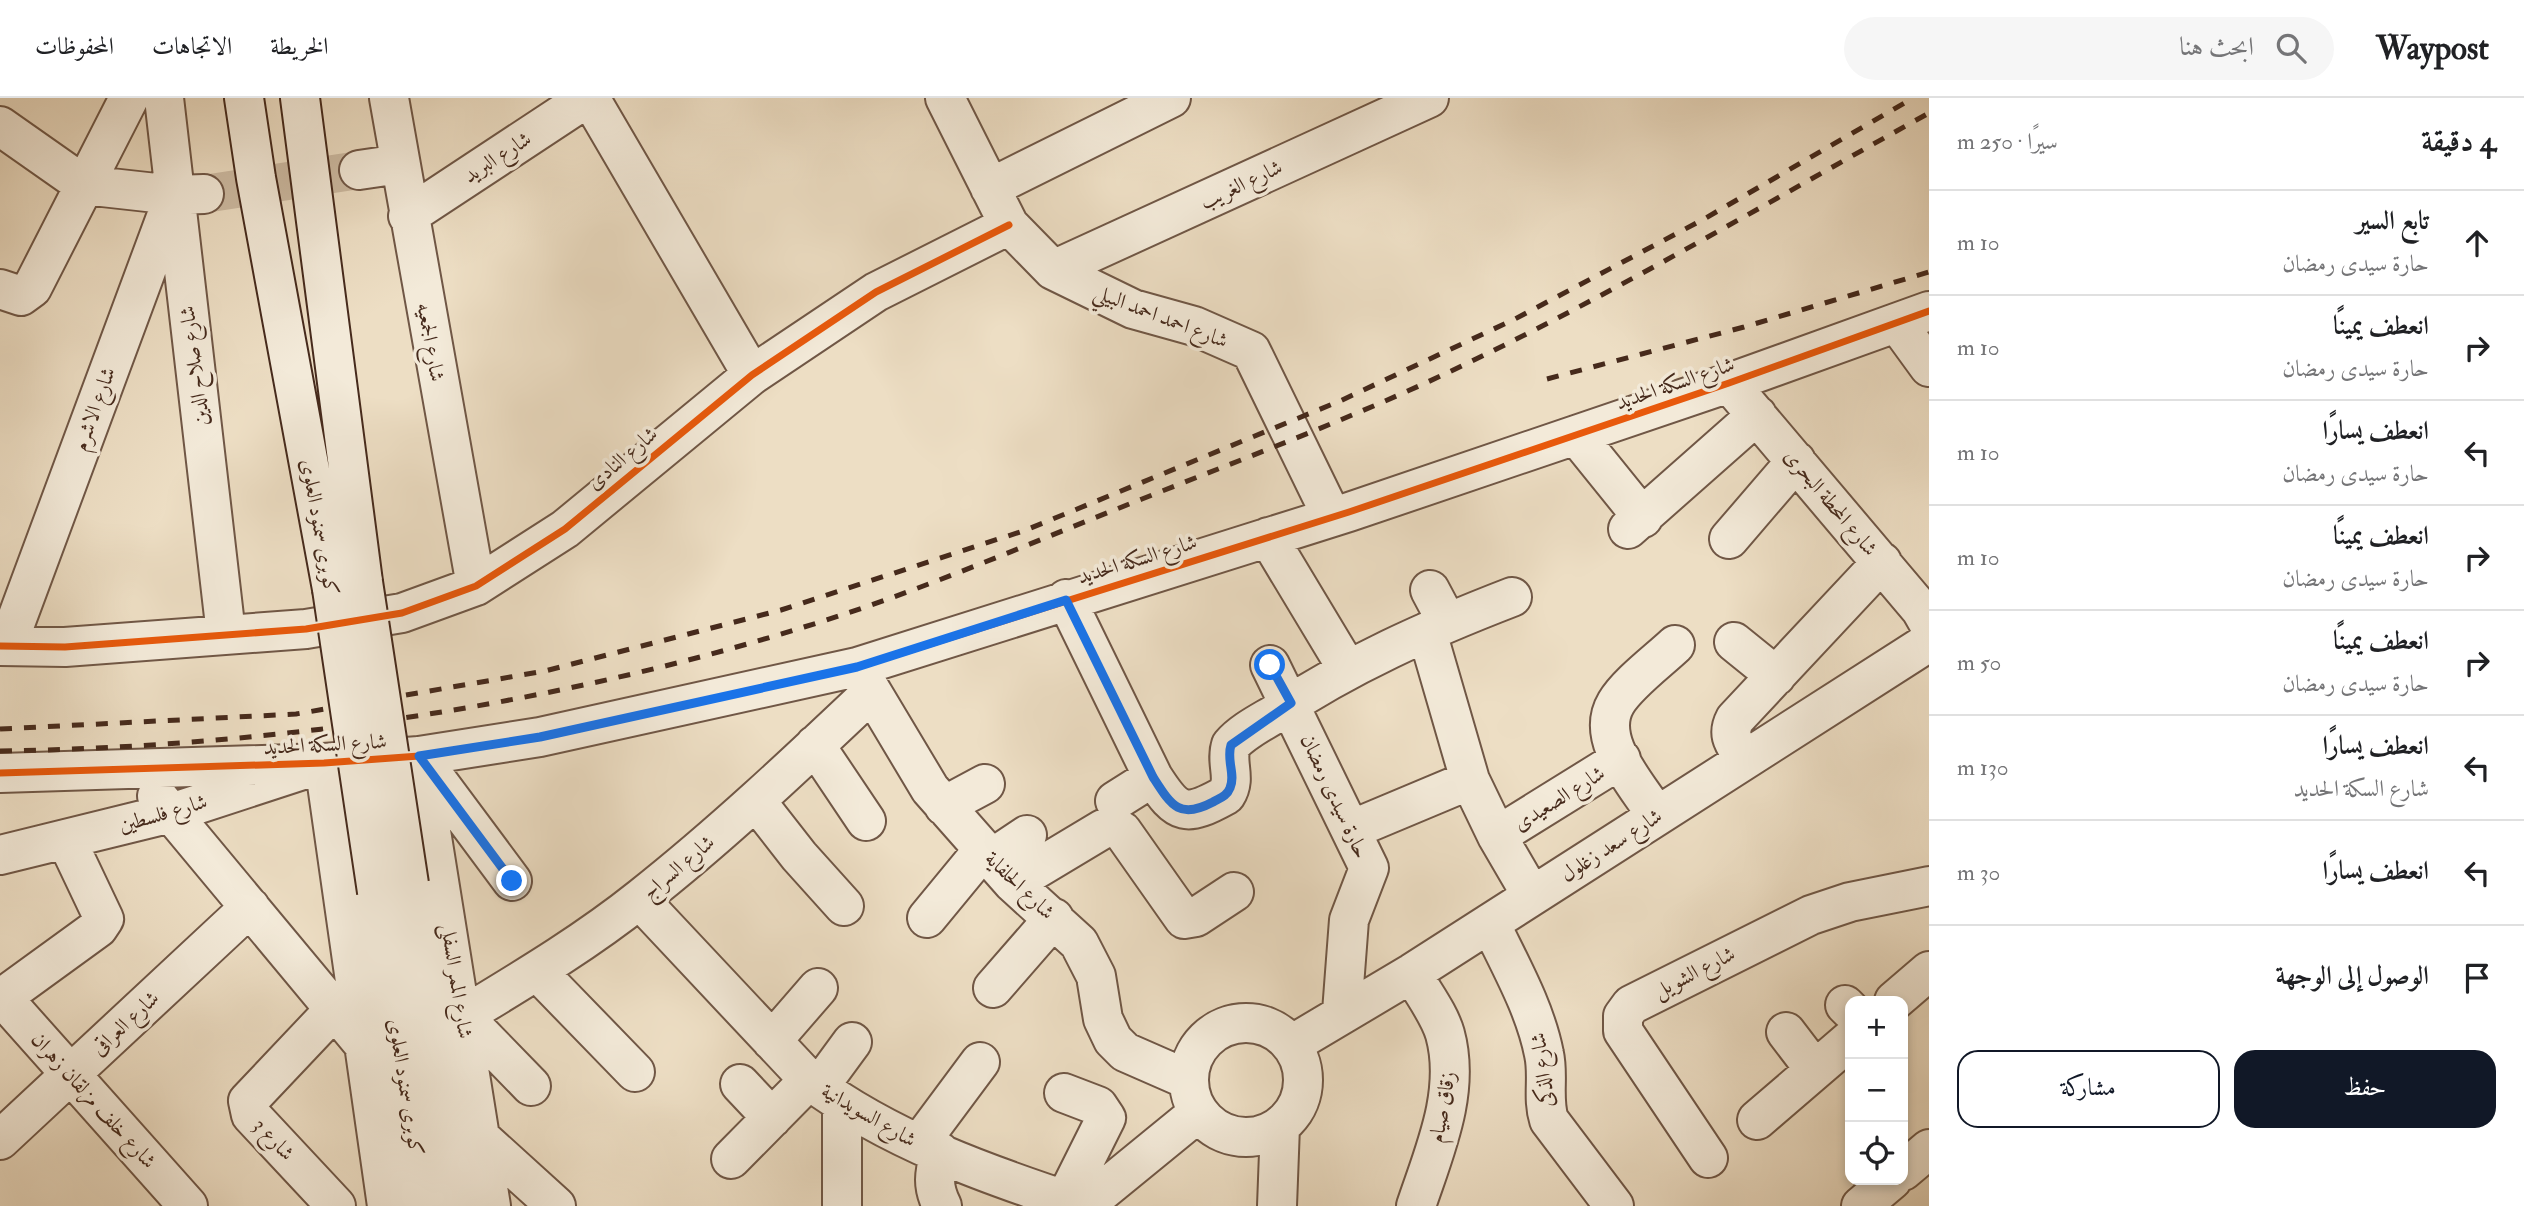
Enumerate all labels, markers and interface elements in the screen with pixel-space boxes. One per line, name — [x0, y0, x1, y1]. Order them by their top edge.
search box — [1844, 17, 2334, 80]
text: Waypost — [2376, 28, 2489, 69]
icon: search — [2272, 29, 2310, 67]
text: المحفوظات — [35, 31, 114, 62]
text: الاتجاهات — [152, 31, 232, 62]
text: الخريطة — [270, 31, 329, 62]
text: ابحث هنا — [2179, 31, 2254, 63]
text: 4 دقيقة — [2421, 123, 2496, 160]
street label: شارع البريد — [458, 125, 539, 193]
text: سيرًا · 250 m — [1957, 127, 2058, 156]
street label: شارع الغريب — [1196, 154, 1289, 219]
text: تابع السير — [2356, 205, 2429, 237]
icon: ahead — [2458, 224, 2496, 262]
text: 10 m — [1957, 228, 2000, 257]
text: حارة سيدى رمضان — [2282, 249, 2429, 278]
street label: شارع احمد احمد البيلي — [1088, 278, 1232, 360]
street label: شارع الجمعيه — [406, 300, 451, 384]
street label: شارع صلاح الدين — [174, 304, 220, 428]
text: انعطف يمينًا — [2333, 310, 2429, 342]
icon: right — [2458, 329, 2496, 367]
text: 10 m — [1957, 333, 2000, 362]
street label: شارع السكة الحديد — [1612, 351, 1739, 420]
text: حارة سيدى رمضان — [2282, 354, 2429, 383]
street label: شارع الاشرم — [67, 364, 126, 456]
text: انعطف يسارًا — [2323, 415, 2429, 447]
street label: شارع النادى — [581, 421, 666, 499]
icon: left — [2458, 434, 2496, 472]
text: 10 m — [1957, 438, 2000, 467]
street label: شارع المحطة البحرى — [1775, 443, 1883, 564]
street label: كوبرى سمنود العلوى — [294, 457, 345, 597]
text: حارة سيدى رمضان — [2282, 459, 2429, 488]
text: انعطف يمينًا — [2333, 520, 2429, 552]
street label: شارع السكة الحديد — [1074, 528, 1201, 594]
icon: right — [2458, 539, 2496, 577]
text: 10 m — [1957, 543, 2000, 572]
text: حارة سيدى رمضان — [2282, 564, 2429, 593]
text: انعطف يمينًا — [2333, 625, 2429, 657]
icon: right — [2458, 644, 2496, 682]
text: 50 m — [1957, 648, 2001, 677]
route start — [1254, 649, 1285, 680]
text: حارة سيدى رمضان — [2282, 669, 2429, 698]
street label: شارع السكة الحديد — [263, 728, 388, 765]
street label: حارة سيدى رمضان — [1294, 730, 1375, 863]
text: انعطف يسارًا — [2323, 730, 2429, 762]
icon: left — [2458, 749, 2496, 787]
text: 130 m — [1957, 753, 2009, 782]
street label: شارع الصعيدى — [1508, 760, 1612, 841]
text: شارع السكة الحديد — [2294, 774, 2429, 803]
street label: شارع فلسطين — [116, 788, 212, 843]
street label: شارع سعد زغلول — [1555, 802, 1669, 892]
street label: شارع السراج — [636, 829, 724, 910]
street label: شارع الحلفاية — [976, 845, 1061, 928]
icon: left — [2458, 854, 2496, 892]
text: انعطف يسارًا — [2323, 855, 2429, 887]
text: 30 m — [1957, 858, 2000, 887]
route end — [496, 865, 527, 896]
street label: شارع الممر السفلى — [430, 922, 479, 1041]
street label: شارع الشويل — [1649, 940, 1742, 1008]
icon: arrive — [2458, 959, 2496, 997]
text: الوصول إلى الوجهة — [2276, 960, 2429, 992]
street label: شارع العراقى — [86, 985, 168, 1065]
map controls — [1845, 996, 1908, 1185]
button: + — [1845, 996, 1908, 1059]
street label: كوبرى سمنود العلوى — [381, 1017, 430, 1157]
street label: شارع خلف مزلقان زهران — [22, 1026, 162, 1177]
street label: شارع الذكى — [1525, 1031, 1564, 1109]
button: مشاركة — [1957, 1050, 2220, 1128]
button: حفظ — [2234, 1050, 2496, 1128]
button: − — [1845, 1059, 1908, 1122]
street label: زقاق صيام — [1423, 1069, 1466, 1146]
street label: شارع السويدانية — [814, 1077, 921, 1157]
street label: شارع 3 — [244, 1112, 300, 1169]
button: locate — [1845, 1122, 1908, 1185]

